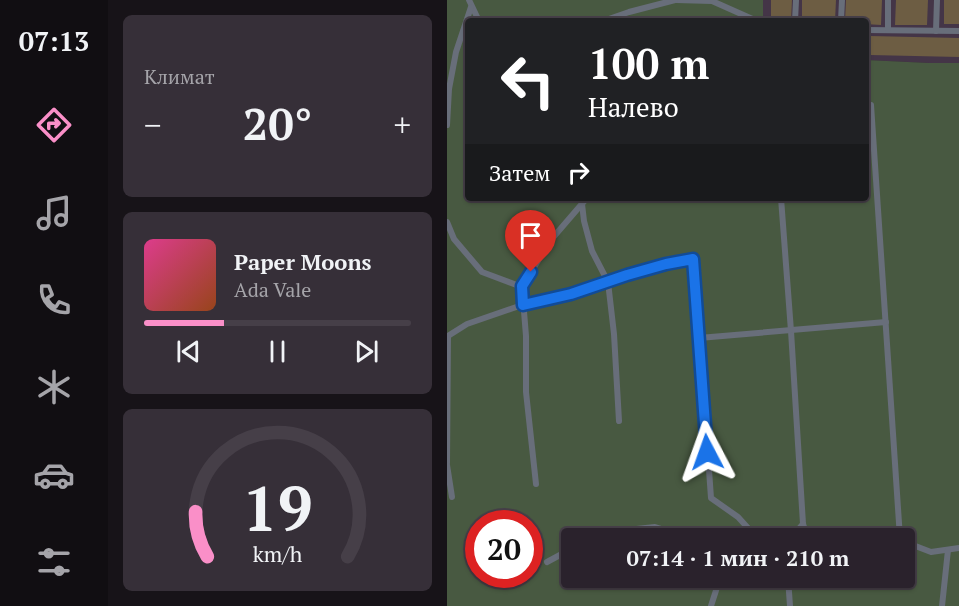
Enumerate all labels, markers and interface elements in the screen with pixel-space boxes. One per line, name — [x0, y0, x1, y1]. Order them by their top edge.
text: 07:13 — [19, 23, 89, 59]
text: 100 m — [588, 35, 709, 91]
icon: left — [489, 42, 567, 120]
text: Климат — [144, 63, 215, 90]
text: Налево — [588, 89, 679, 125]
text: 20° — [243, 93, 312, 153]
text: − — [144, 103, 162, 146]
text: + — [393, 103, 411, 146]
icon: directions — [33, 104, 75, 146]
icon: right — [562, 156, 595, 189]
text: Затем — [489, 158, 550, 187]
icon: music — [33, 192, 75, 234]
pin — [505, 210, 556, 272]
icon: arrive — [514, 219, 547, 252]
text: Paper Moons — [234, 247, 372, 276]
text: Ada Vale — [234, 276, 311, 303]
icon: phone — [33, 279, 75, 321]
icon: previous — [172, 335, 205, 368]
icon: pause — [261, 335, 294, 368]
icon: next — [350, 335, 383, 368]
icon: climate — [33, 366, 75, 408]
position arrow — [675, 420, 739, 484]
icon: car — [33, 454, 75, 496]
text: 19 — [242, 466, 313, 549]
speed limit sign: 20 — [465, 510, 543, 588]
text: km/h — [253, 540, 303, 568]
icon: filters — [33, 541, 75, 583]
text: 07:14 · 1 мин · 210 m — [627, 543, 849, 572]

